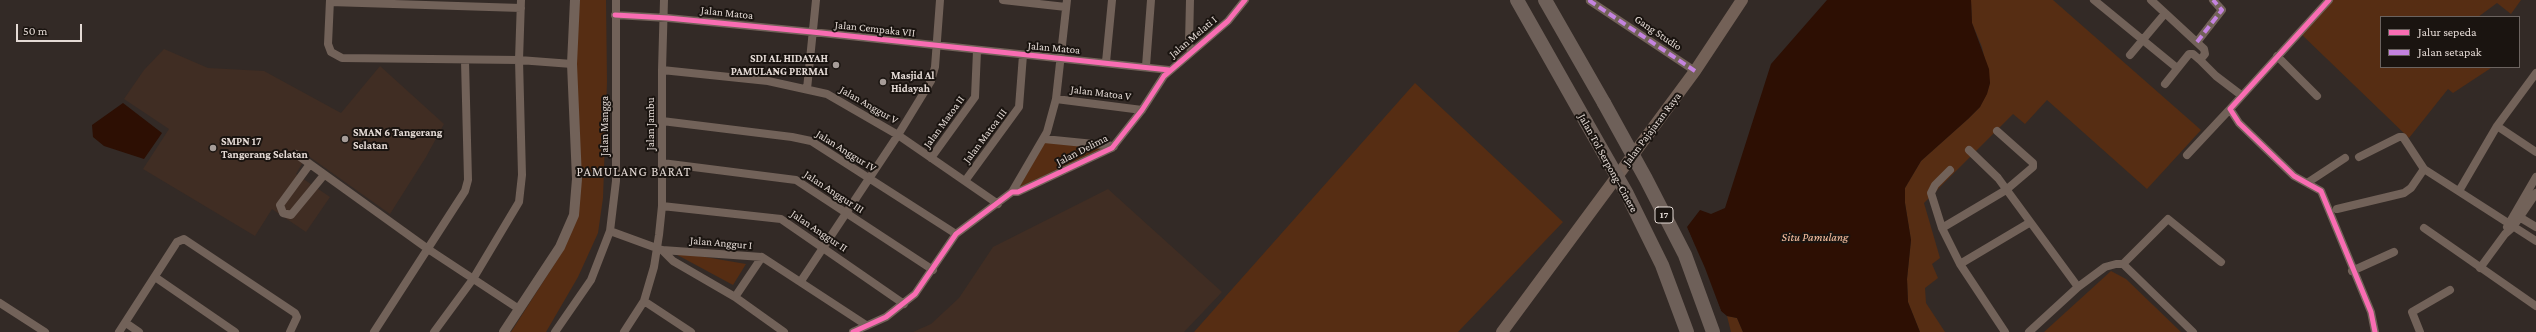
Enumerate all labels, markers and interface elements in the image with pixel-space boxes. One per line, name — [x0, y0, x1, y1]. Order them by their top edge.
street label: Jalan Matoa — [700, 4, 754, 22]
street label: Gang Studio — [1632, 12, 1684, 54]
street label: Jalan Melati I — [1166, 13, 1220, 61]
scale bar — [18, 16, 84, 42]
legend — [2380, 16, 2520, 68]
street label: Jalan Cempaka VII — [834, 18, 916, 40]
text: 50 m — [23, 24, 47, 38]
text: Jalur sepeda — [2418, 25, 2477, 39]
street label: Jalan Matoa — [1027, 39, 1081, 57]
text: Jalan setapak — [2418, 45, 2482, 59]
place label: SDI AL HIDAYAH PAMULANG PERMAI — [731, 52, 828, 78]
marker: SDI AL HIDAYAH PAMULANG PERMAI — [831, 60, 841, 70]
place label: Masjid Al Hidayah — [891, 69, 935, 95]
marker: Masjid Al Hidayah — [878, 77, 888, 87]
street label: Jalan Anggur V — [837, 83, 901, 127]
street label: Jalan Matoa V — [1070, 83, 1132, 103]
street label: Jalan Pajajaran Raya — [1620, 90, 1684, 168]
street label: Jalan Matoa II — [921, 93, 967, 151]
street label: Jalan Mangga — [598, 96, 612, 156]
street label: Jalan Jambu — [644, 98, 658, 150]
street label: Jalan Matoa III — [960, 106, 1010, 166]
street label: Jalan Tol Serpong–Cinere — [1575, 111, 1641, 215]
place label: SMAN 6 Tangerang Selatan — [353, 126, 442, 152]
street label: Jalan Anggur IV — [813, 127, 879, 175]
street label: Jalan Delima — [1054, 131, 1110, 169]
marker: SMAN 6 Tangerang Selatan — [340, 134, 350, 144]
place label: SMPN 17 Tangerang Selatan — [221, 135, 308, 161]
marker: SMPN 17 Tangerang Selatan — [208, 143, 218, 153]
district label: PAMULANG BARAT — [576, 164, 692, 180]
street label: Jalan Anggur III — [802, 168, 866, 216]
street label: Jalan Anggur II — [788, 207, 850, 255]
road number: 17 — [1655, 207, 1673, 223]
water label: Situ Pamulang — [1782, 230, 1848, 244]
street label: Jalan Anggur I — [689, 234, 753, 252]

